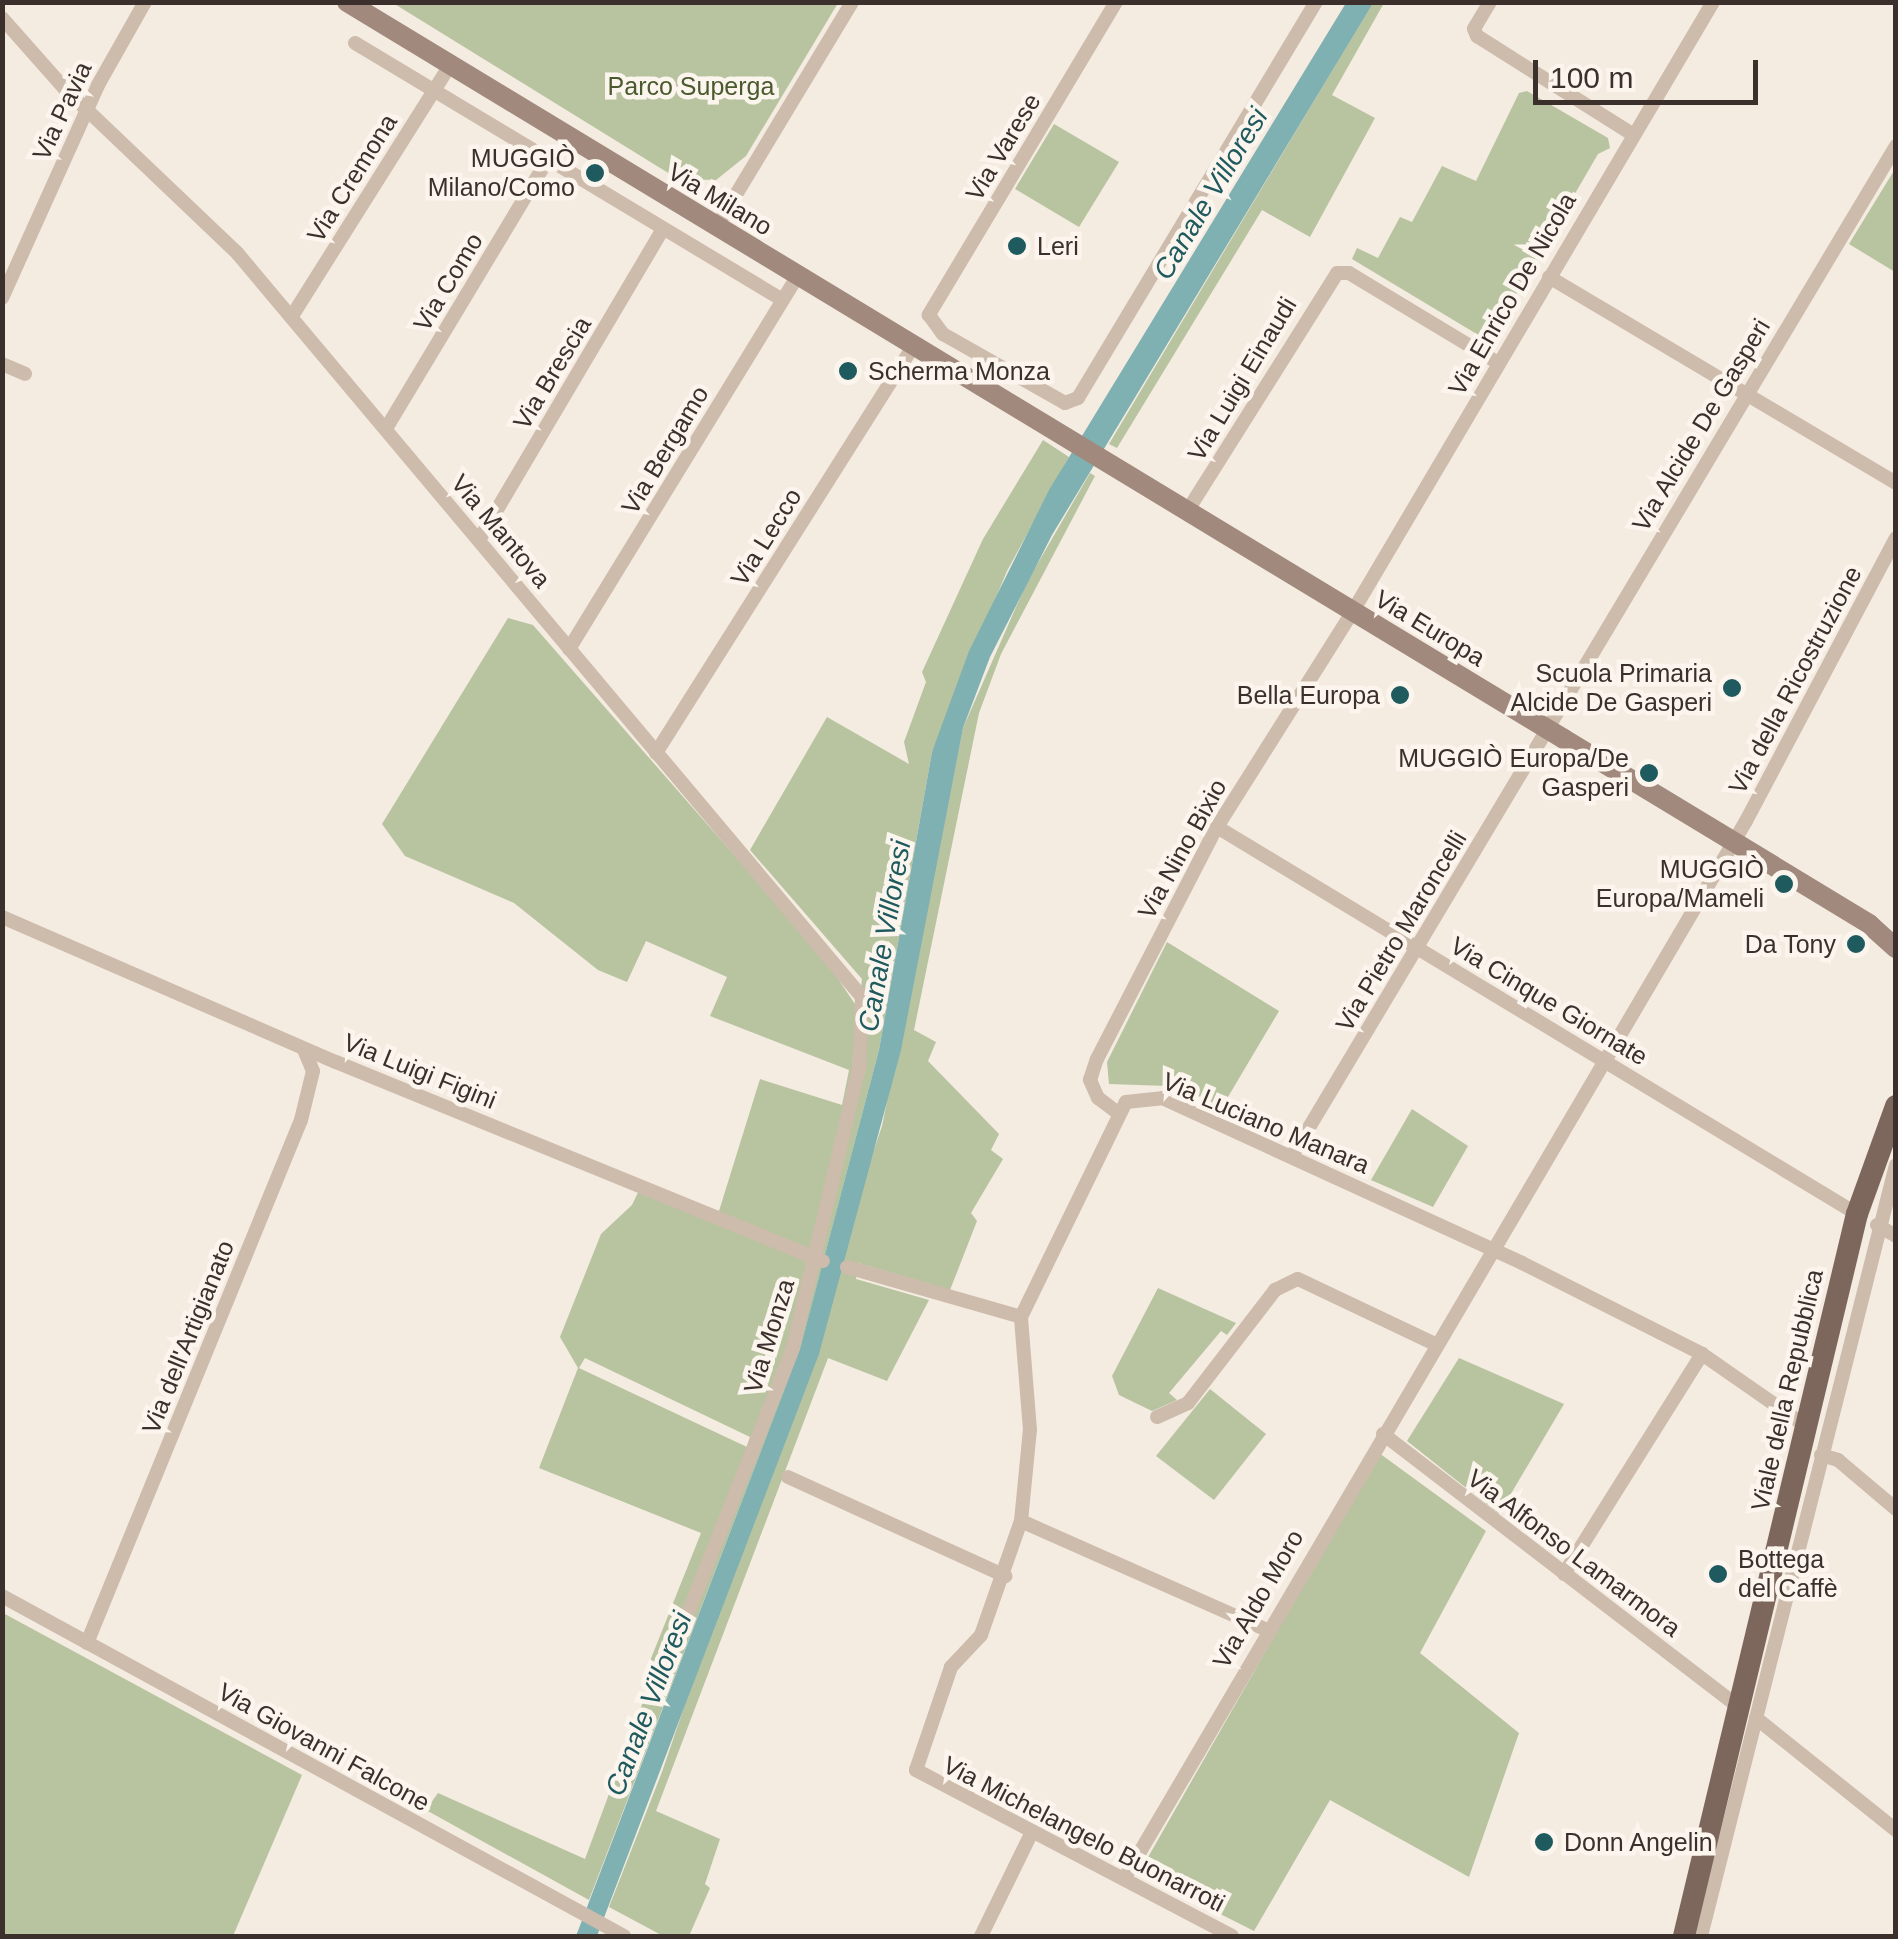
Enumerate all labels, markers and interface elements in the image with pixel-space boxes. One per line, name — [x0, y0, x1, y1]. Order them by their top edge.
scale bar — [1538, 40, 1763, 102]
street label: Via Pavia — [26, 57, 98, 165]
text: 100 m — [1550, 61, 1633, 94]
park label: Parco Superga — [608, 71, 774, 101]
street label: Via Varese — [959, 88, 1047, 206]
water label: Canale Villoresi — [1147, 102, 1275, 286]
street label: Via Cremona — [301, 108, 403, 248]
place label: MUGGIÒ Milano/Como — [428, 144, 575, 203]
street label: Via Milano — [662, 156, 778, 242]
marker: MUGGIÒ Milano/Como — [584, 162, 606, 184]
street label: Via Enrico De Nicola — [1442, 187, 1582, 401]
street label: Via Como — [407, 227, 489, 337]
place label: Leri — [1037, 231, 1079, 261]
marker: Leri — [1006, 235, 1028, 257]
street label: Via Luigi Einaudi — [1181, 292, 1303, 466]
street label: Via Brescia — [507, 311, 597, 435]
street label: Via Alcide De Gasperi — [1625, 313, 1777, 537]
place label: Scherma Monza — [868, 356, 1050, 386]
marker: Scherma Monza — [837, 360, 859, 382]
street label: Via Bergamo — [615, 381, 715, 519]
street label: Via Mantova — [445, 468, 557, 594]
street label: Via Lecco — [724, 483, 808, 591]
street label: Via della Ricostruzione — [1722, 561, 1868, 799]
street label: Via Europa — [1369, 583, 1491, 673]
place label: Scuola Primaria Alcide De Gasperi — [1511, 659, 1712, 718]
marker: Scuola Primaria Alcide De Gasperi — [1721, 677, 1743, 699]
place label: Bella Europa — [1237, 680, 1380, 710]
marker: Bella Europa — [1389, 684, 1411, 706]
place label: MUGGIÒ Europa/De Gasperi — [1398, 744, 1629, 803]
marker: MUGGIÒ Europa/De Gasperi — [1638, 762, 1660, 784]
street label: Via Nino Bixio — [1131, 774, 1233, 924]
street label: Via Pietro Maroncelli — [1329, 825, 1473, 1037]
water label: Canale Villoresi — [852, 838, 918, 1034]
place label: MUGGIÒ Europa/Mameli — [1596, 855, 1764, 914]
marker: MUGGIÒ Europa/Mameli — [1773, 873, 1795, 895]
place label: Da Tony — [1744, 929, 1836, 959]
street label: Via Cinque Giornate — [1445, 930, 1653, 1072]
marker: Da Tony — [1845, 933, 1867, 955]
street label: Via Luigi Figini — [339, 1027, 501, 1115]
street label: Via Luciano Manara — [1158, 1066, 1374, 1180]
street label: Via dell'Artigianato — [136, 1236, 240, 1438]
street label: Viale della Repubblica — [1745, 1266, 1829, 1514]
street label: Via Monza — [737, 1275, 801, 1397]
street label: Via Alfonso Lamarmora — [1461, 1463, 1687, 1643]
street label: Via Aldo Moro — [1206, 1524, 1310, 1674]
place label: Bottega del Caffè — [1738, 1545, 1838, 1604]
marker: Bottega del Caffè — [1707, 1563, 1729, 1585]
water label: Canale Villoresi — [599, 1607, 699, 1801]
street label: Via Giovanni Falcone — [213, 1676, 435, 1818]
street label: Via Michelangelo Buonarroti — [938, 1750, 1230, 1918]
place label: Donn Angelin — [1564, 1827, 1714, 1857]
marker: Donn Angelin — [1533, 1831, 1555, 1853]

